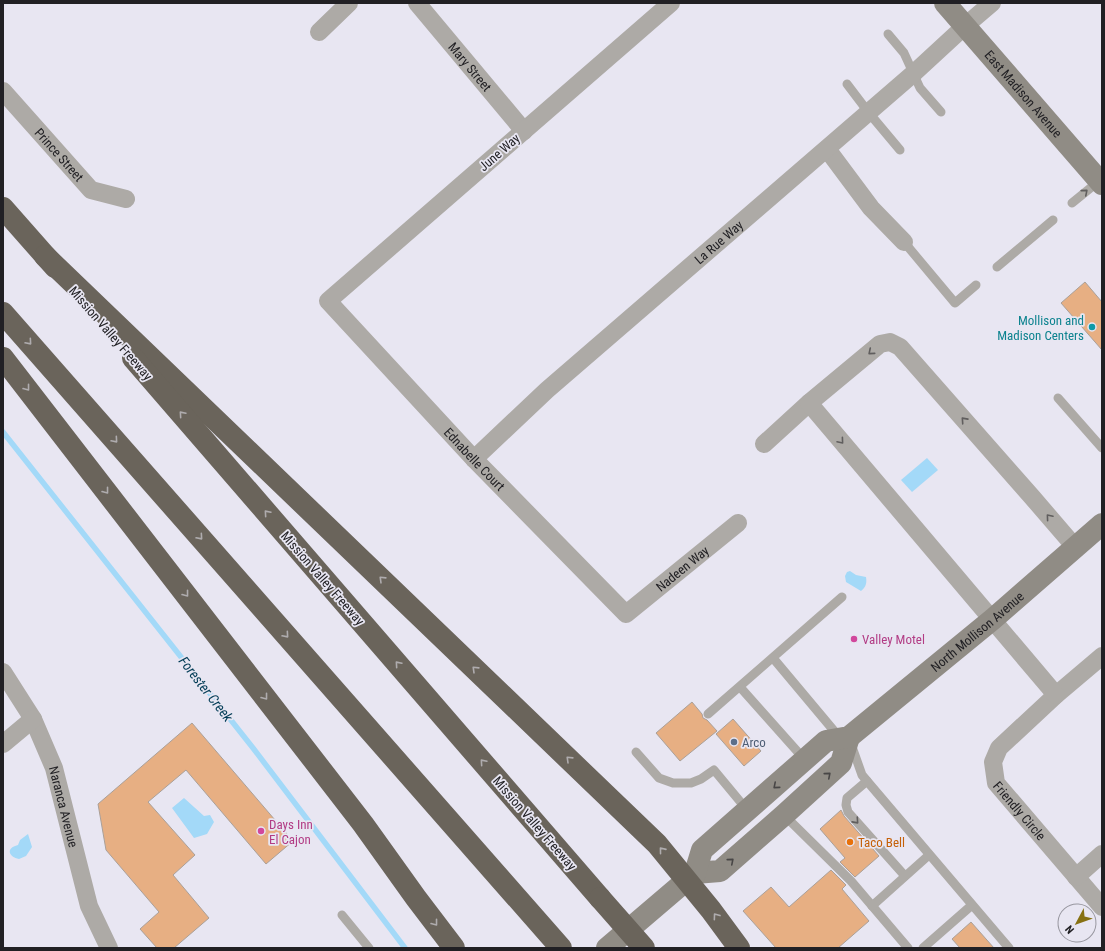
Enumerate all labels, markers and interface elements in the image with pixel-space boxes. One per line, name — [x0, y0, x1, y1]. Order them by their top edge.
street label: Mary Street — [445, 40, 495, 95]
street label: East Madison Avenue — [981, 47, 1065, 141]
street label: Prince Street — [32, 125, 87, 185]
street label: June Way — [476, 130, 523, 174]
one-way arrow — [1081, 190, 1088, 197]
street label: La Rue Way — [692, 217, 746, 267]
street label: Mission Valley Freeway — [66, 283, 156, 384]
place label: Mollison and Madison Centers — [997, 313, 1084, 343]
marker: Mollison and Madison Centers — [1087, 322, 1097, 332]
one-way arrow — [24, 337, 31, 345]
one-way arrow — [868, 347, 875, 354]
one-way arrow — [22, 384, 29, 391]
one-way arrow — [179, 412, 186, 419]
one-way arrow — [961, 417, 968, 424]
street label: Ednabelle Court — [441, 425, 508, 494]
one-way arrow — [110, 435, 117, 442]
one-way arrow — [836, 436, 843, 443]
one-way arrow — [102, 487, 109, 494]
one-way arrow — [264, 510, 271, 517]
one-way arrow — [1047, 515, 1054, 522]
street label: Mission Valley Freeway — [278, 528, 368, 629]
one-way arrow — [196, 533, 203, 540]
street label: Nadeen Way — [653, 543, 712, 595]
one-way arrow — [379, 576, 387, 584]
street label: North Mollison Avenue — [928, 589, 1027, 675]
one-way arrow — [181, 590, 188, 597]
one-way arrow — [282, 630, 289, 638]
place label: Valley Motel — [862, 632, 925, 647]
marker: Valley Motel — [849, 634, 859, 644]
water label: Forester Creek — [176, 653, 237, 725]
one-way arrow — [395, 661, 402, 669]
one-way arrow — [472, 666, 480, 674]
one-way arrow — [261, 692, 268, 699]
place label: Arco — [742, 735, 766, 750]
marker: Arco — [729, 737, 739, 747]
one-way arrow — [566, 756, 574, 764]
one-way arrow — [480, 759, 487, 767]
street label: Naranca Avenue — [46, 765, 81, 849]
street label: Mission Valley Freeway — [490, 773, 580, 874]
one-way arrow — [823, 773, 831, 780]
street label: Friendly Circle — [990, 779, 1049, 843]
one-way arrow — [773, 781, 781, 788]
one-way arrow — [852, 816, 859, 824]
place label: Days Inn El Cajon — [269, 817, 313, 847]
marker: Days Inn El Cajon — [256, 826, 266, 836]
place label: Taco Bell — [858, 835, 905, 850]
marker: Taco Bell — [845, 837, 855, 847]
one-way arrow — [660, 847, 667, 855]
one-way arrow — [726, 859, 733, 866]
north arrow — [1057, 903, 1097, 943]
one-way arrow — [714, 914, 721, 921]
one-way arrow — [430, 919, 437, 926]
text: N — [1063, 922, 1077, 936]

